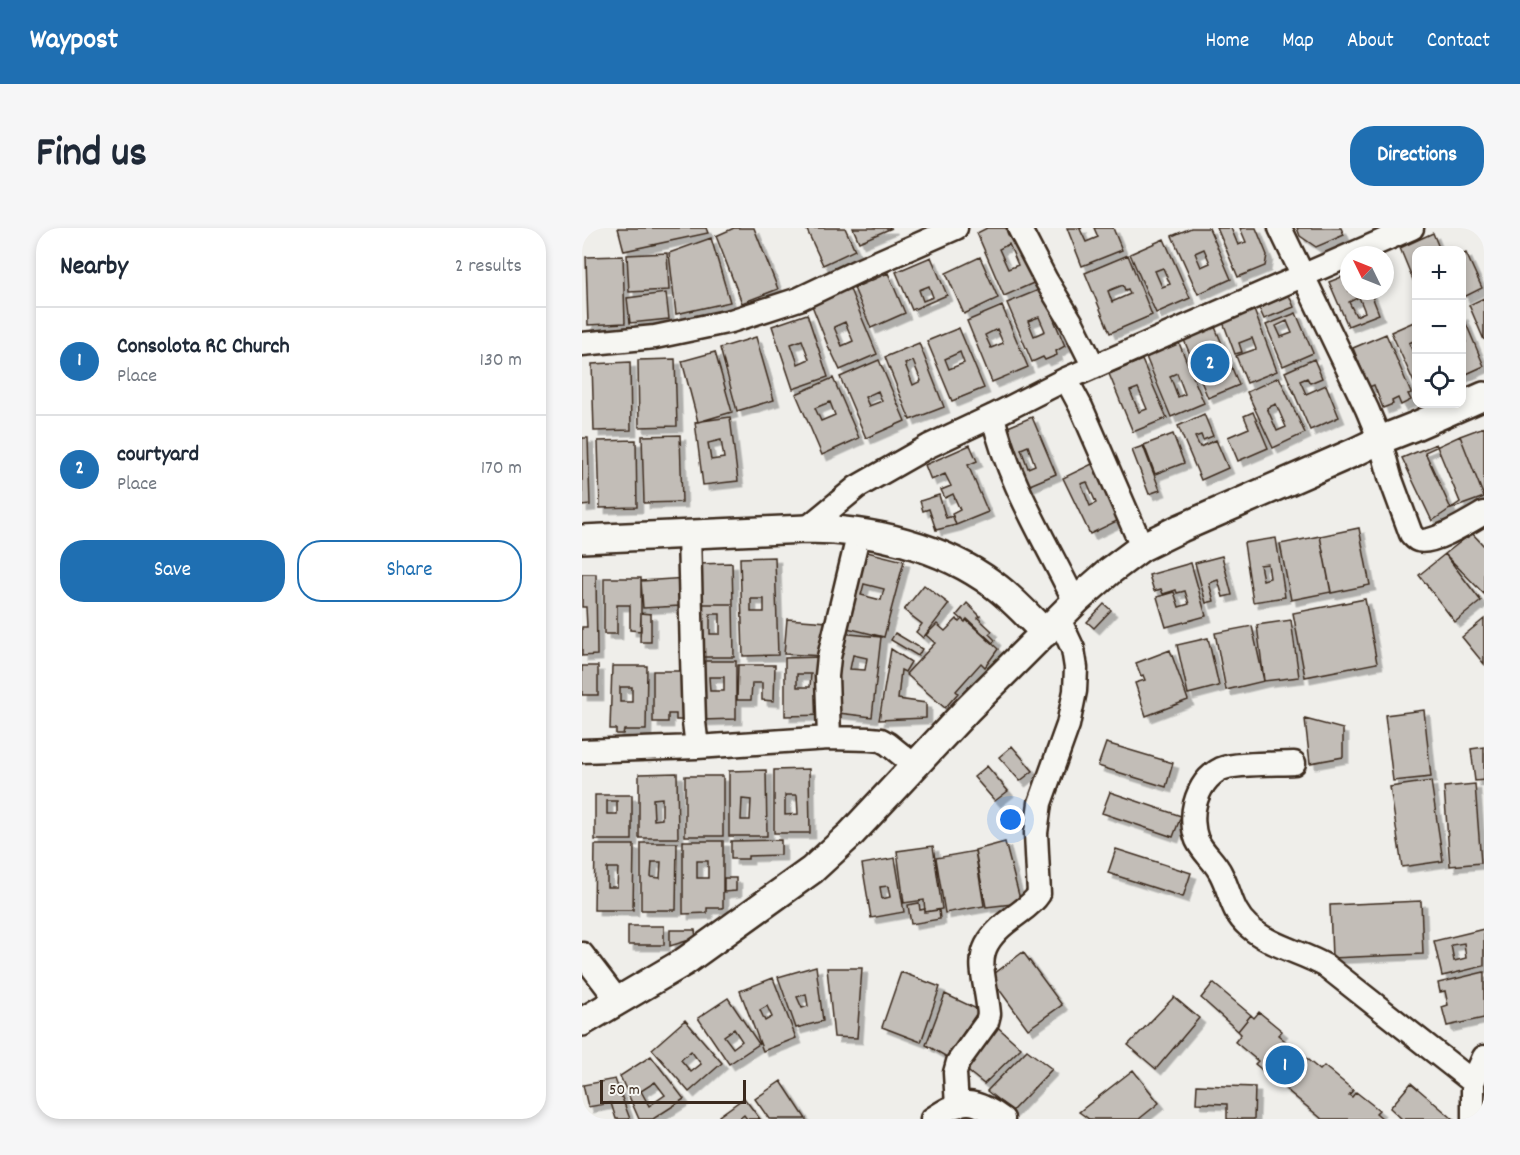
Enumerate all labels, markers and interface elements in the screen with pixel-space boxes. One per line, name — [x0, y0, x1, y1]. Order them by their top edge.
text: Waypost — [30, 22, 118, 62]
text: Home — [1205, 27, 1249, 57]
text: Map — [1282, 27, 1314, 57]
text: About — [1347, 27, 1394, 57]
text: Contact — [1427, 27, 1490, 57]
text: Find us — [36, 126, 147, 186]
button: Directions — [1350, 126, 1484, 186]
north arrow — [1340, 246, 1394, 300]
map controls — [1412, 246, 1466, 408]
button: + — [1412, 246, 1466, 300]
text: Nearby — [60, 249, 128, 286]
text: 2 results — [455, 253, 522, 281]
button: − — [1412, 300, 1466, 354]
text: Consolota RC Church — [117, 332, 290, 363]
pin: 2 — [1190, 340, 1230, 386]
text: 1 — [77, 347, 82, 375]
text: 130 m — [480, 347, 522, 375]
button: locate — [1412, 354, 1466, 408]
text: Place — [117, 363, 157, 391]
text: courtyard — [117, 440, 199, 471]
text: 2 — [75, 455, 84, 483]
text: 170 m — [481, 455, 522, 483]
text: Place — [117, 471, 157, 499]
button: Save — [60, 540, 285, 602]
button: Share — [297, 540, 522, 602]
your location — [996, 805, 1025, 834]
pin: 1 — [1266, 1042, 1304, 1088]
scale bar — [600, 1077, 746, 1104]
text: 50 m — [609, 1079, 640, 1102]

